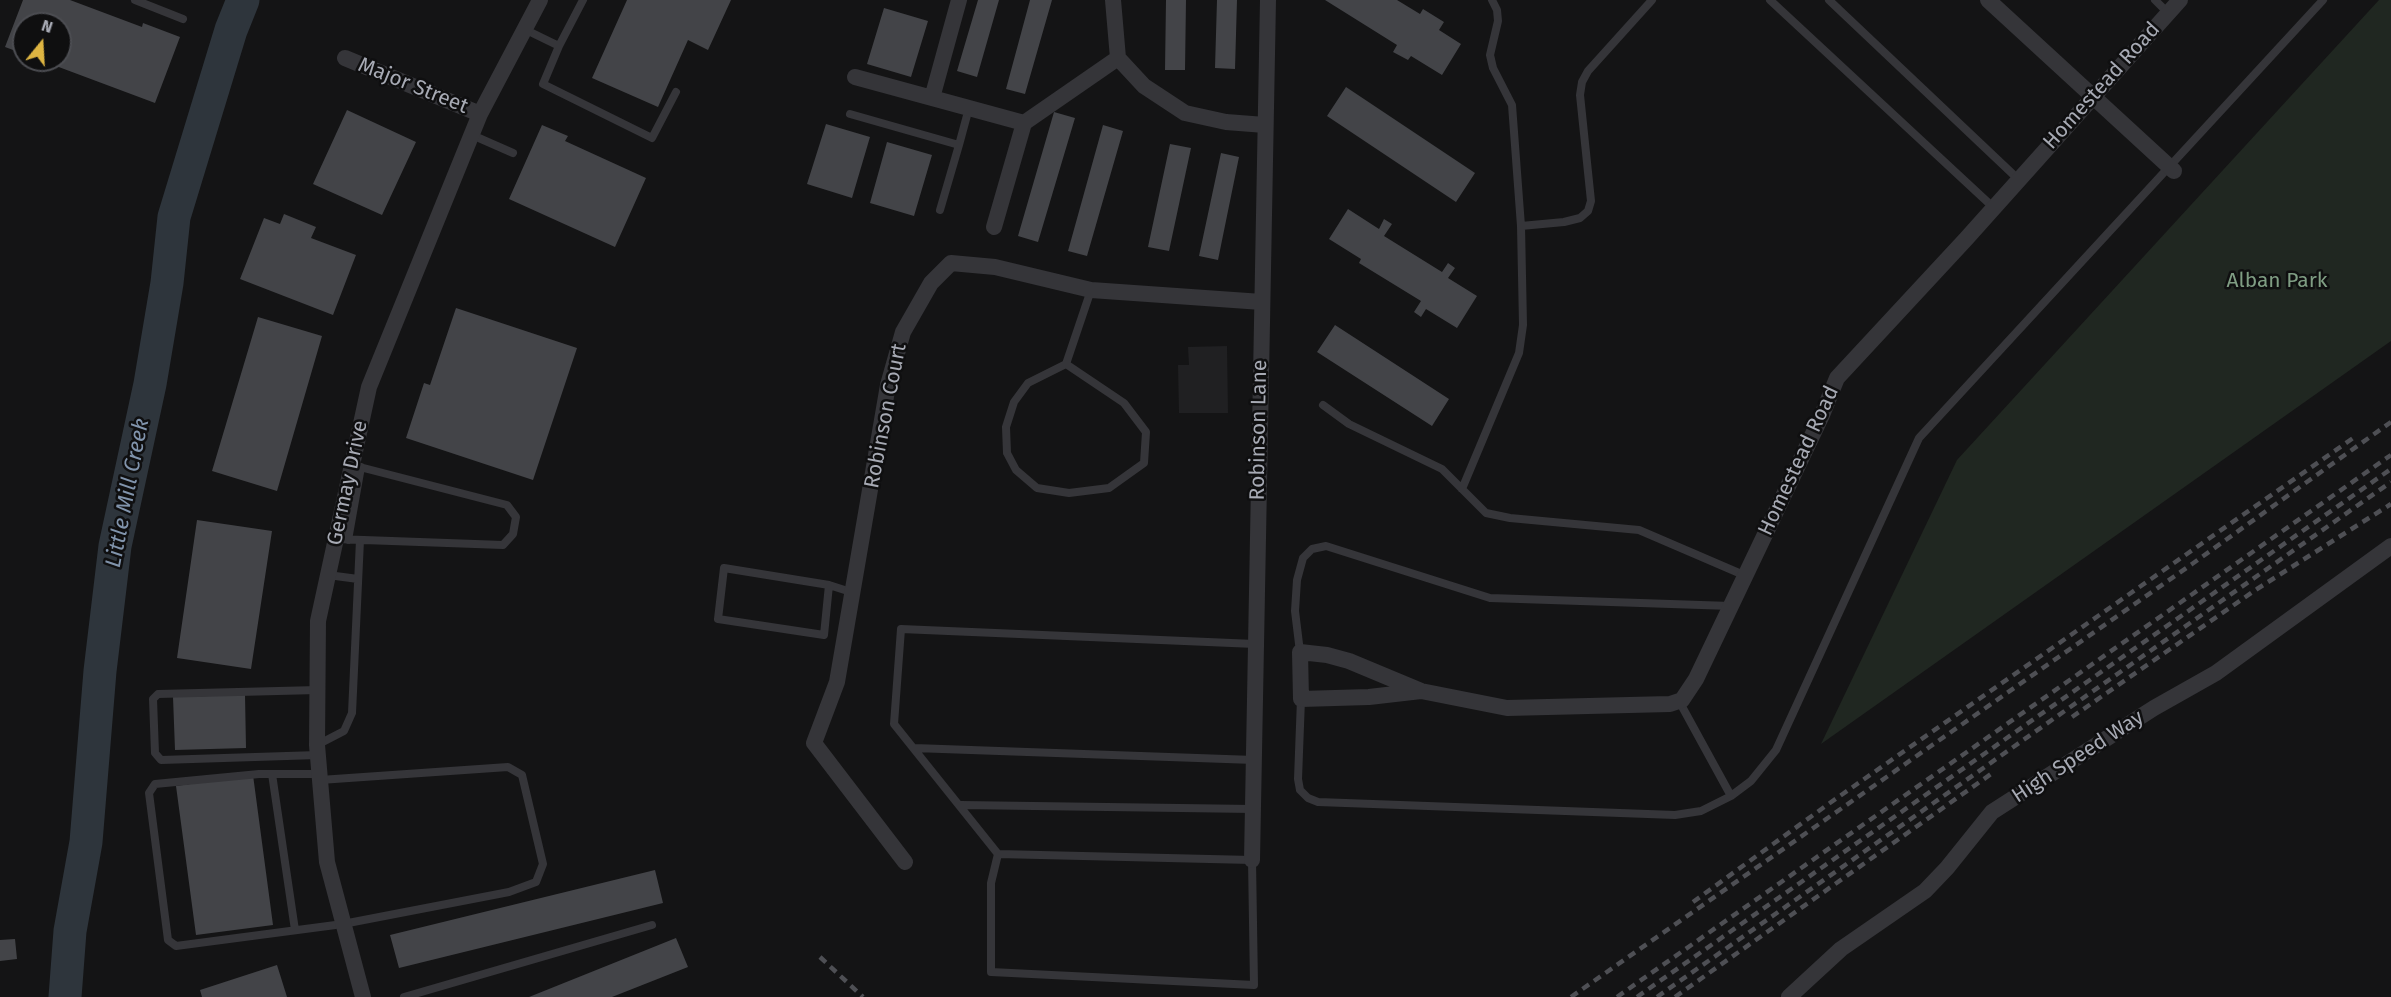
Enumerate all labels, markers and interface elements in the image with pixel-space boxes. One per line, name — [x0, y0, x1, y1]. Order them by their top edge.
north arrow — [12, 12, 72, 72]
text: N — [39, 16, 55, 37]
street label: Homestead Road — [2038, 17, 2166, 155]
street label: Major Street — [354, 53, 472, 119]
park label: Alban Park — [2226, 268, 2328, 294]
street label: Robinson Court — [860, 342, 912, 490]
street label: Robinson Lane — [1245, 359, 1273, 501]
street label: Homestead Road — [1753, 382, 1845, 540]
water label: Little Mill Creek — [101, 416, 155, 570]
street label: Germay Drive — [322, 418, 374, 548]
street label: High Speed Way — [2007, 705, 2149, 809]

